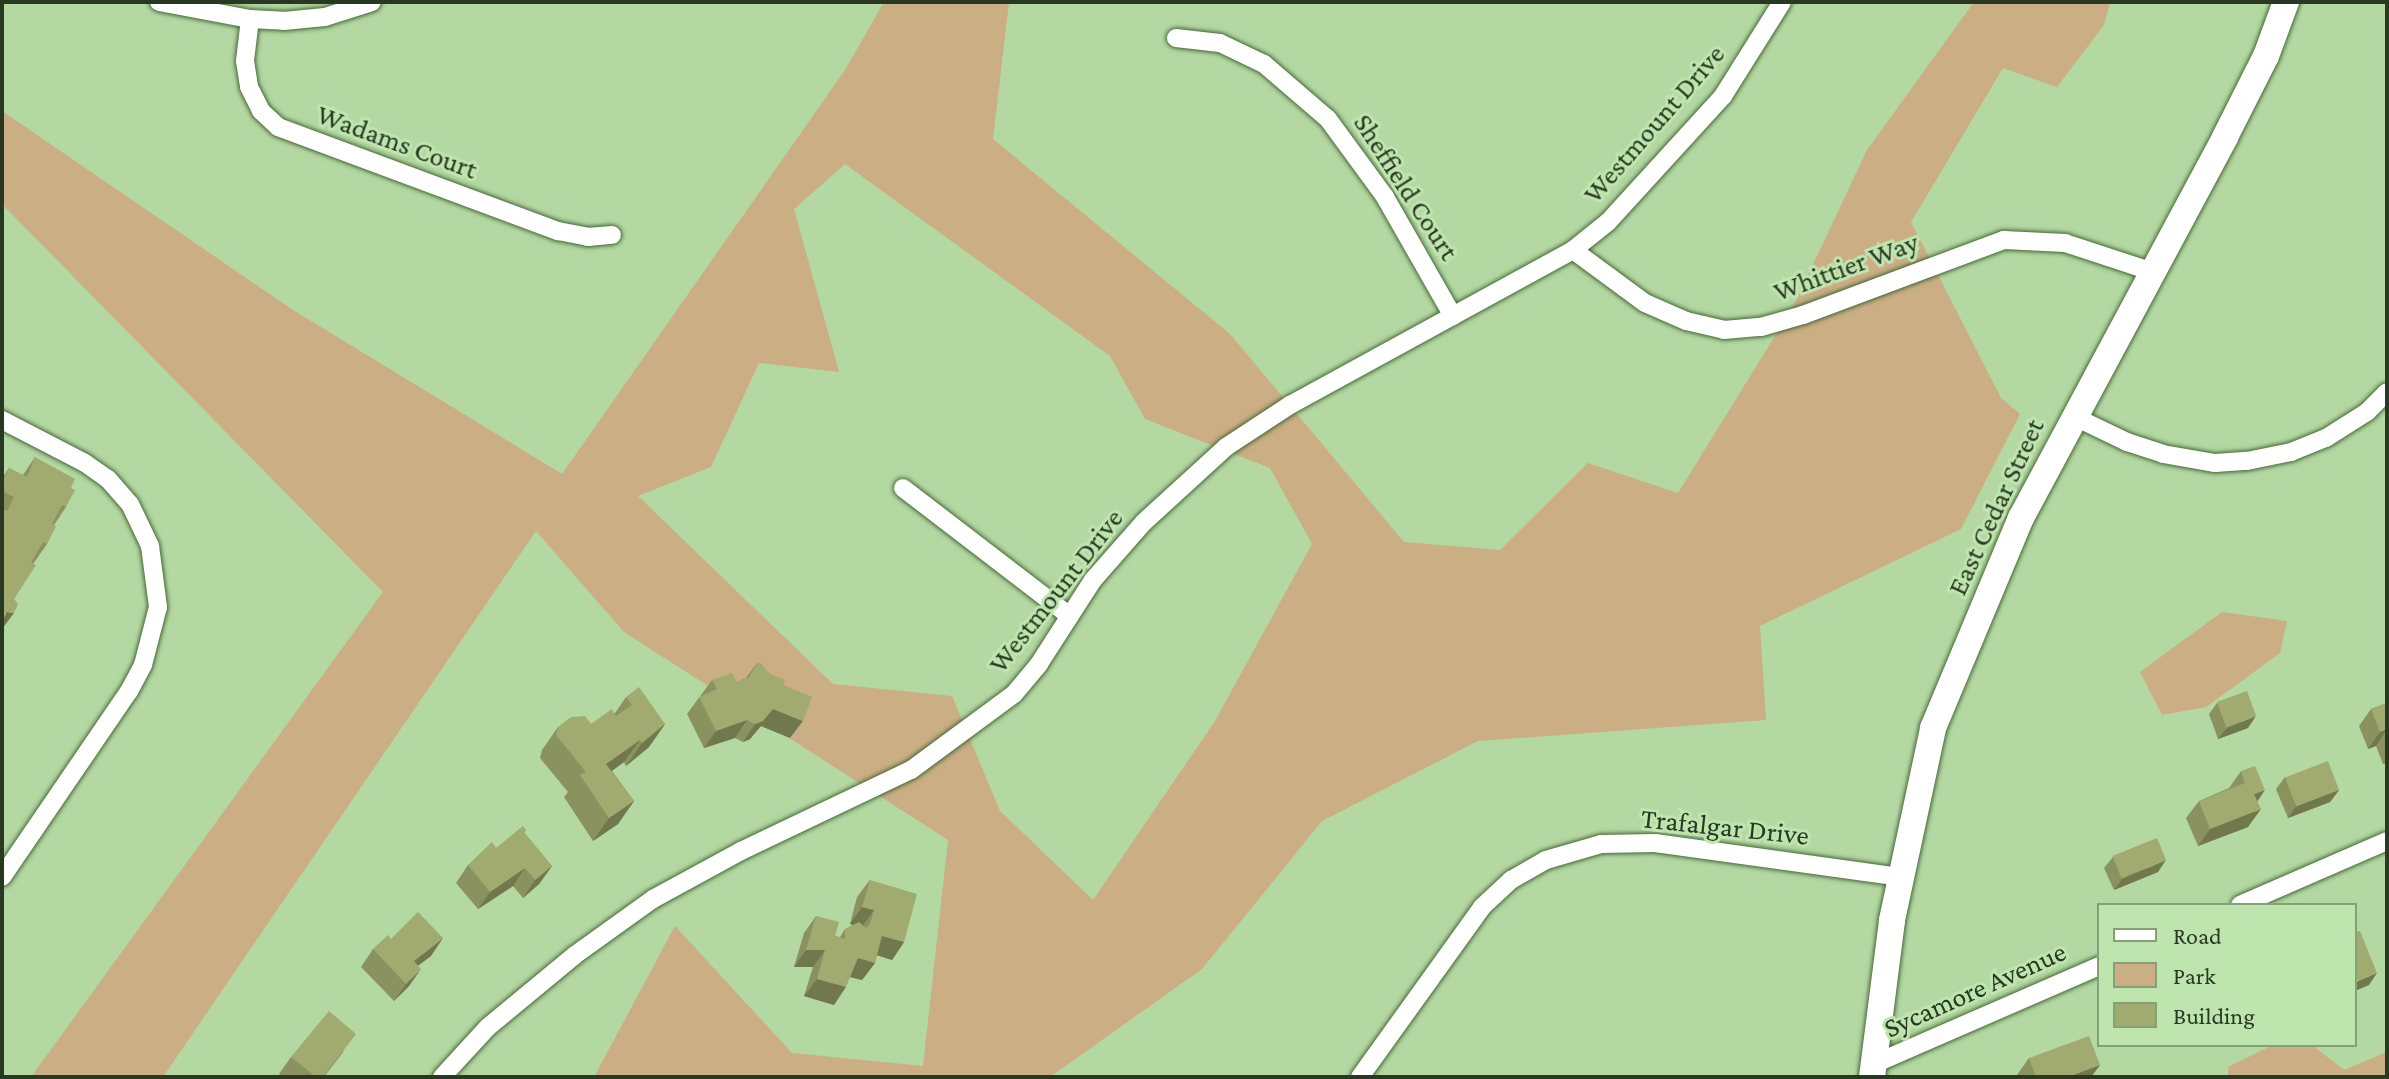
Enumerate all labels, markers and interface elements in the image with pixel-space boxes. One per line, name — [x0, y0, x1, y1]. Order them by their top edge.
street label: Westmount Drive — [1576, 38, 1732, 210]
street label: Wadams Court — [312, 97, 482, 187]
street label: Sheffield Court — [1346, 108, 1466, 266]
street label: Whittier Way — [1769, 225, 1923, 309]
street label: East Cedar Street — [1940, 413, 2052, 601]
street label: Westmount Drive — [982, 502, 1130, 680]
street label: Trafalgar Drive — [1639, 801, 1811, 853]
legend — [2097, 903, 2357, 1047]
text: Road — [2173, 922, 2222, 949]
street label: Sycamore Avenue — [1879, 935, 2071, 1045]
text: Park — [2173, 962, 2216, 989]
text: Building — [2173, 1002, 2255, 1029]

